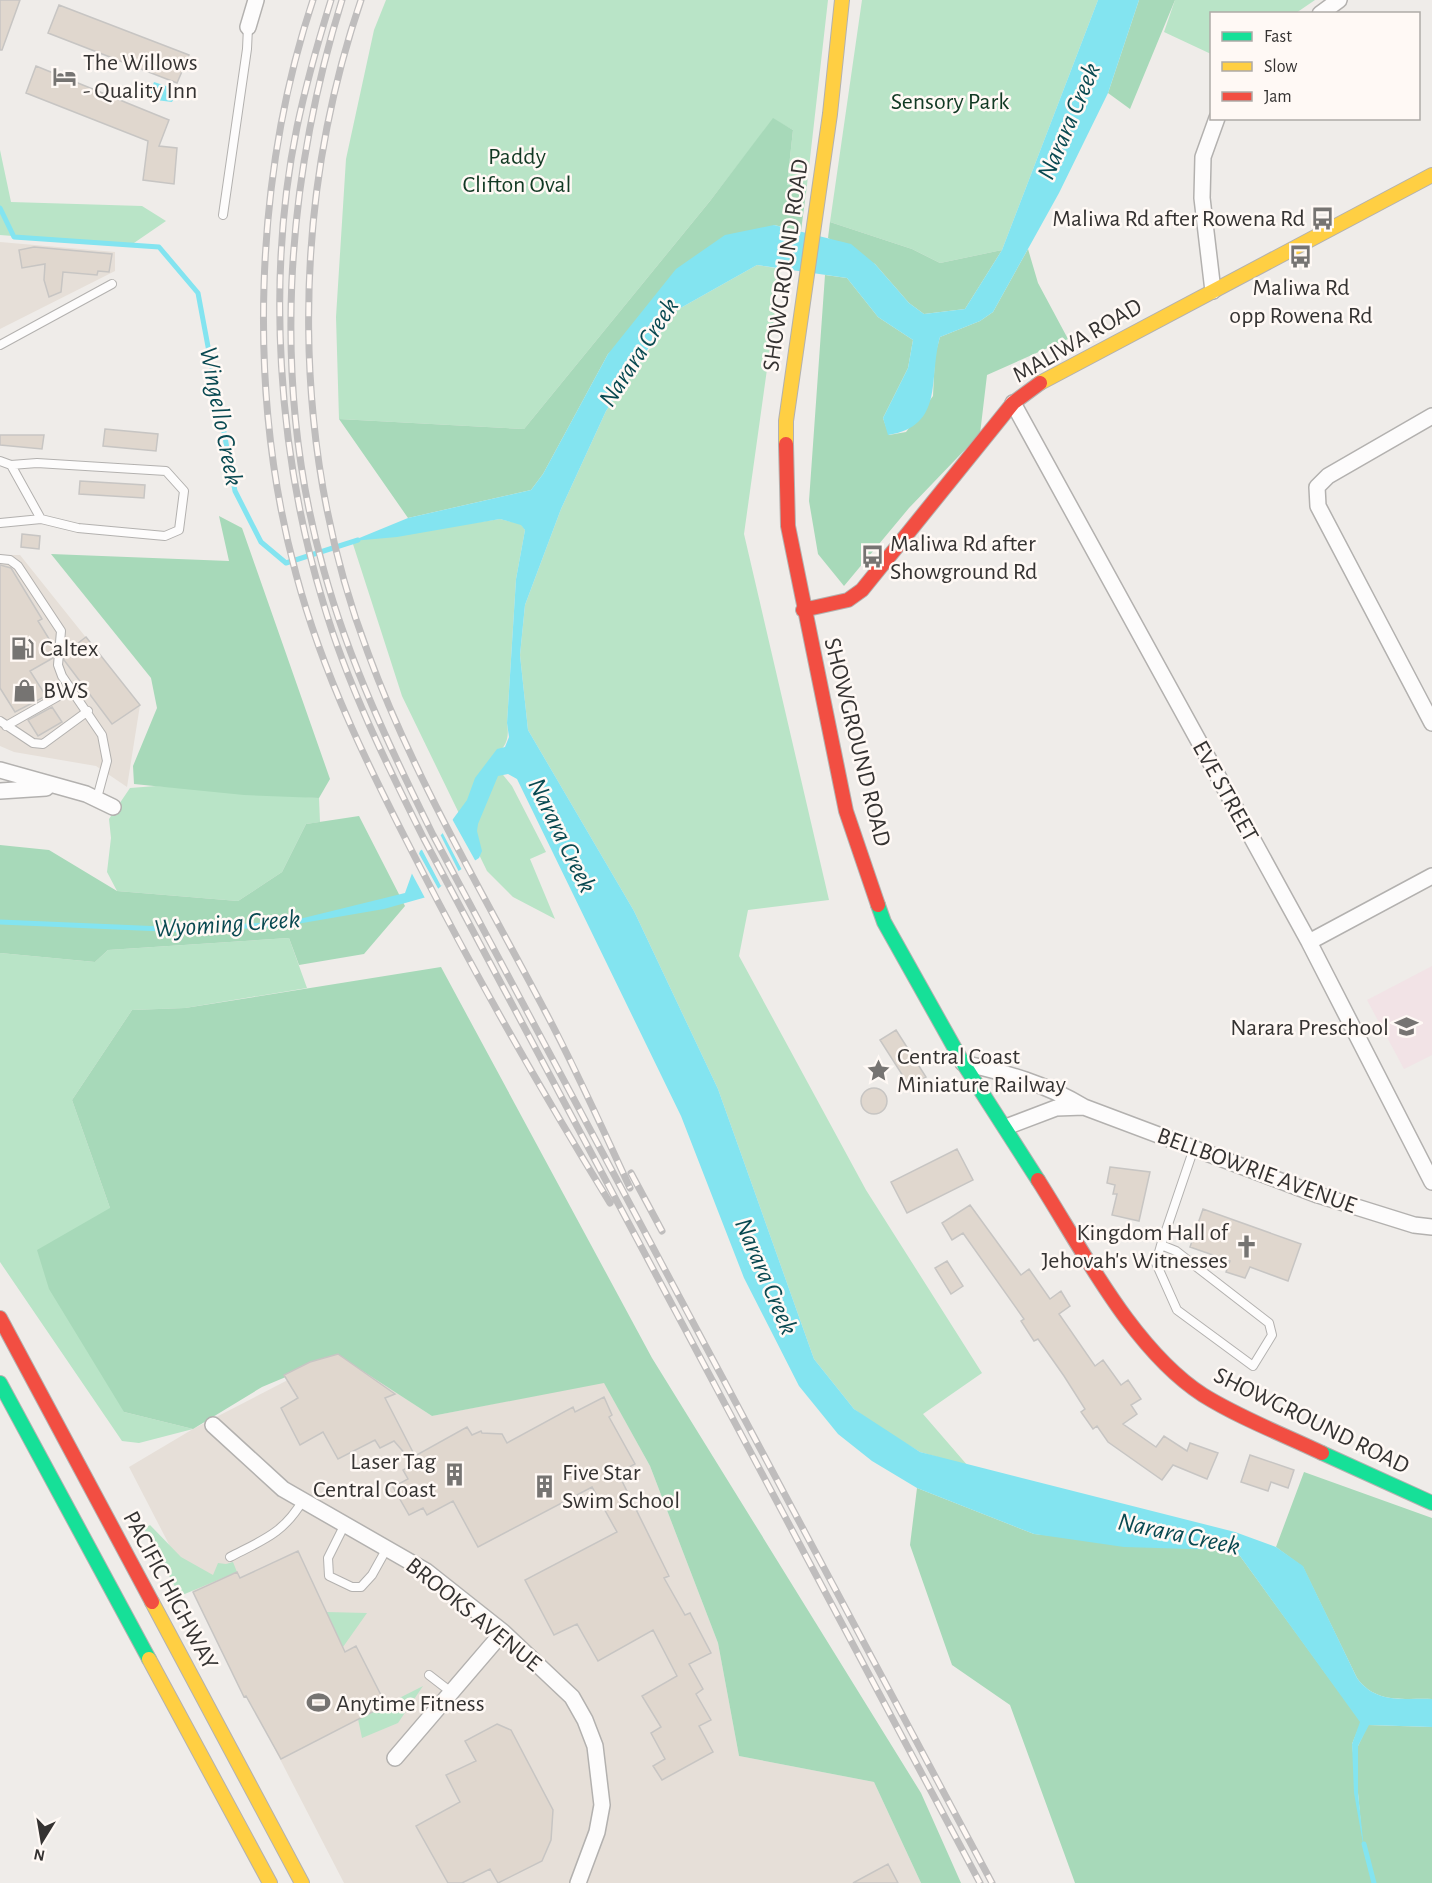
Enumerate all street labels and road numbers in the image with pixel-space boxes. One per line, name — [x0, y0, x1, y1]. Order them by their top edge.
street label: SHOWGROUND ROAD — [759, 157, 813, 373]
street label: MALIWA ROAD — [1009, 294, 1146, 387]
street label: SHOWGROUND ROAD — [819, 635, 895, 849]
street label: EVE STREET — [1188, 737, 1263, 846]
street label: BELLBOWRIE AVENUE — [1154, 1124, 1360, 1218]
street label: SHOWGROUND ROAD — [1210, 1363, 1413, 1479]
street label: PACIFIC HIGHWAY — [118, 1507, 222, 1674]
street label: BROOKS AVENUE — [401, 1553, 546, 1677]

